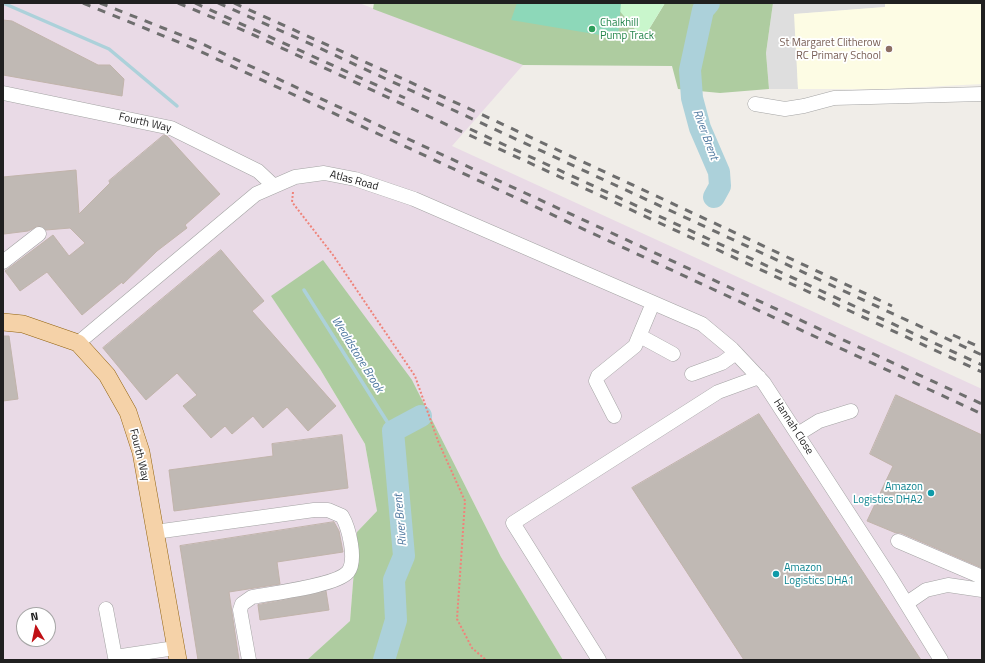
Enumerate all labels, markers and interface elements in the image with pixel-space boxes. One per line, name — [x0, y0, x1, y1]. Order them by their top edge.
place label: Chalkhill Pump Track — [600, 16, 654, 42]
marker: Chalkhill Pump Track — [587, 24, 597, 34]
place label: St Margaret Clitherow RC Primary School — [780, 36, 881, 62]
marker: St Margaret Clitherow RC Primary School — [884, 44, 894, 54]
water label: River Brent — [689, 108, 721, 162]
street label: Fourth Way — [117, 111, 173, 135]
street label: Atlas Road — [328, 168, 380, 194]
water label: Wealdstone Brook — [328, 314, 386, 396]
street label: Hannah Close — [770, 397, 816, 457]
street label: Fourth Way — [126, 427, 152, 483]
place label: Amazon Logistics DHA2 — [853, 480, 923, 506]
marker: Amazon Logistics DHA2 — [926, 488, 936, 498]
water label: River Brent — [392, 493, 410, 547]
place label: Amazon Logistics DHA1 — [784, 561, 854, 587]
marker: Amazon Logistics DHA1 — [771, 569, 781, 579]
north arrow — [16, 607, 56, 647]
text: N — [29, 608, 39, 625]

